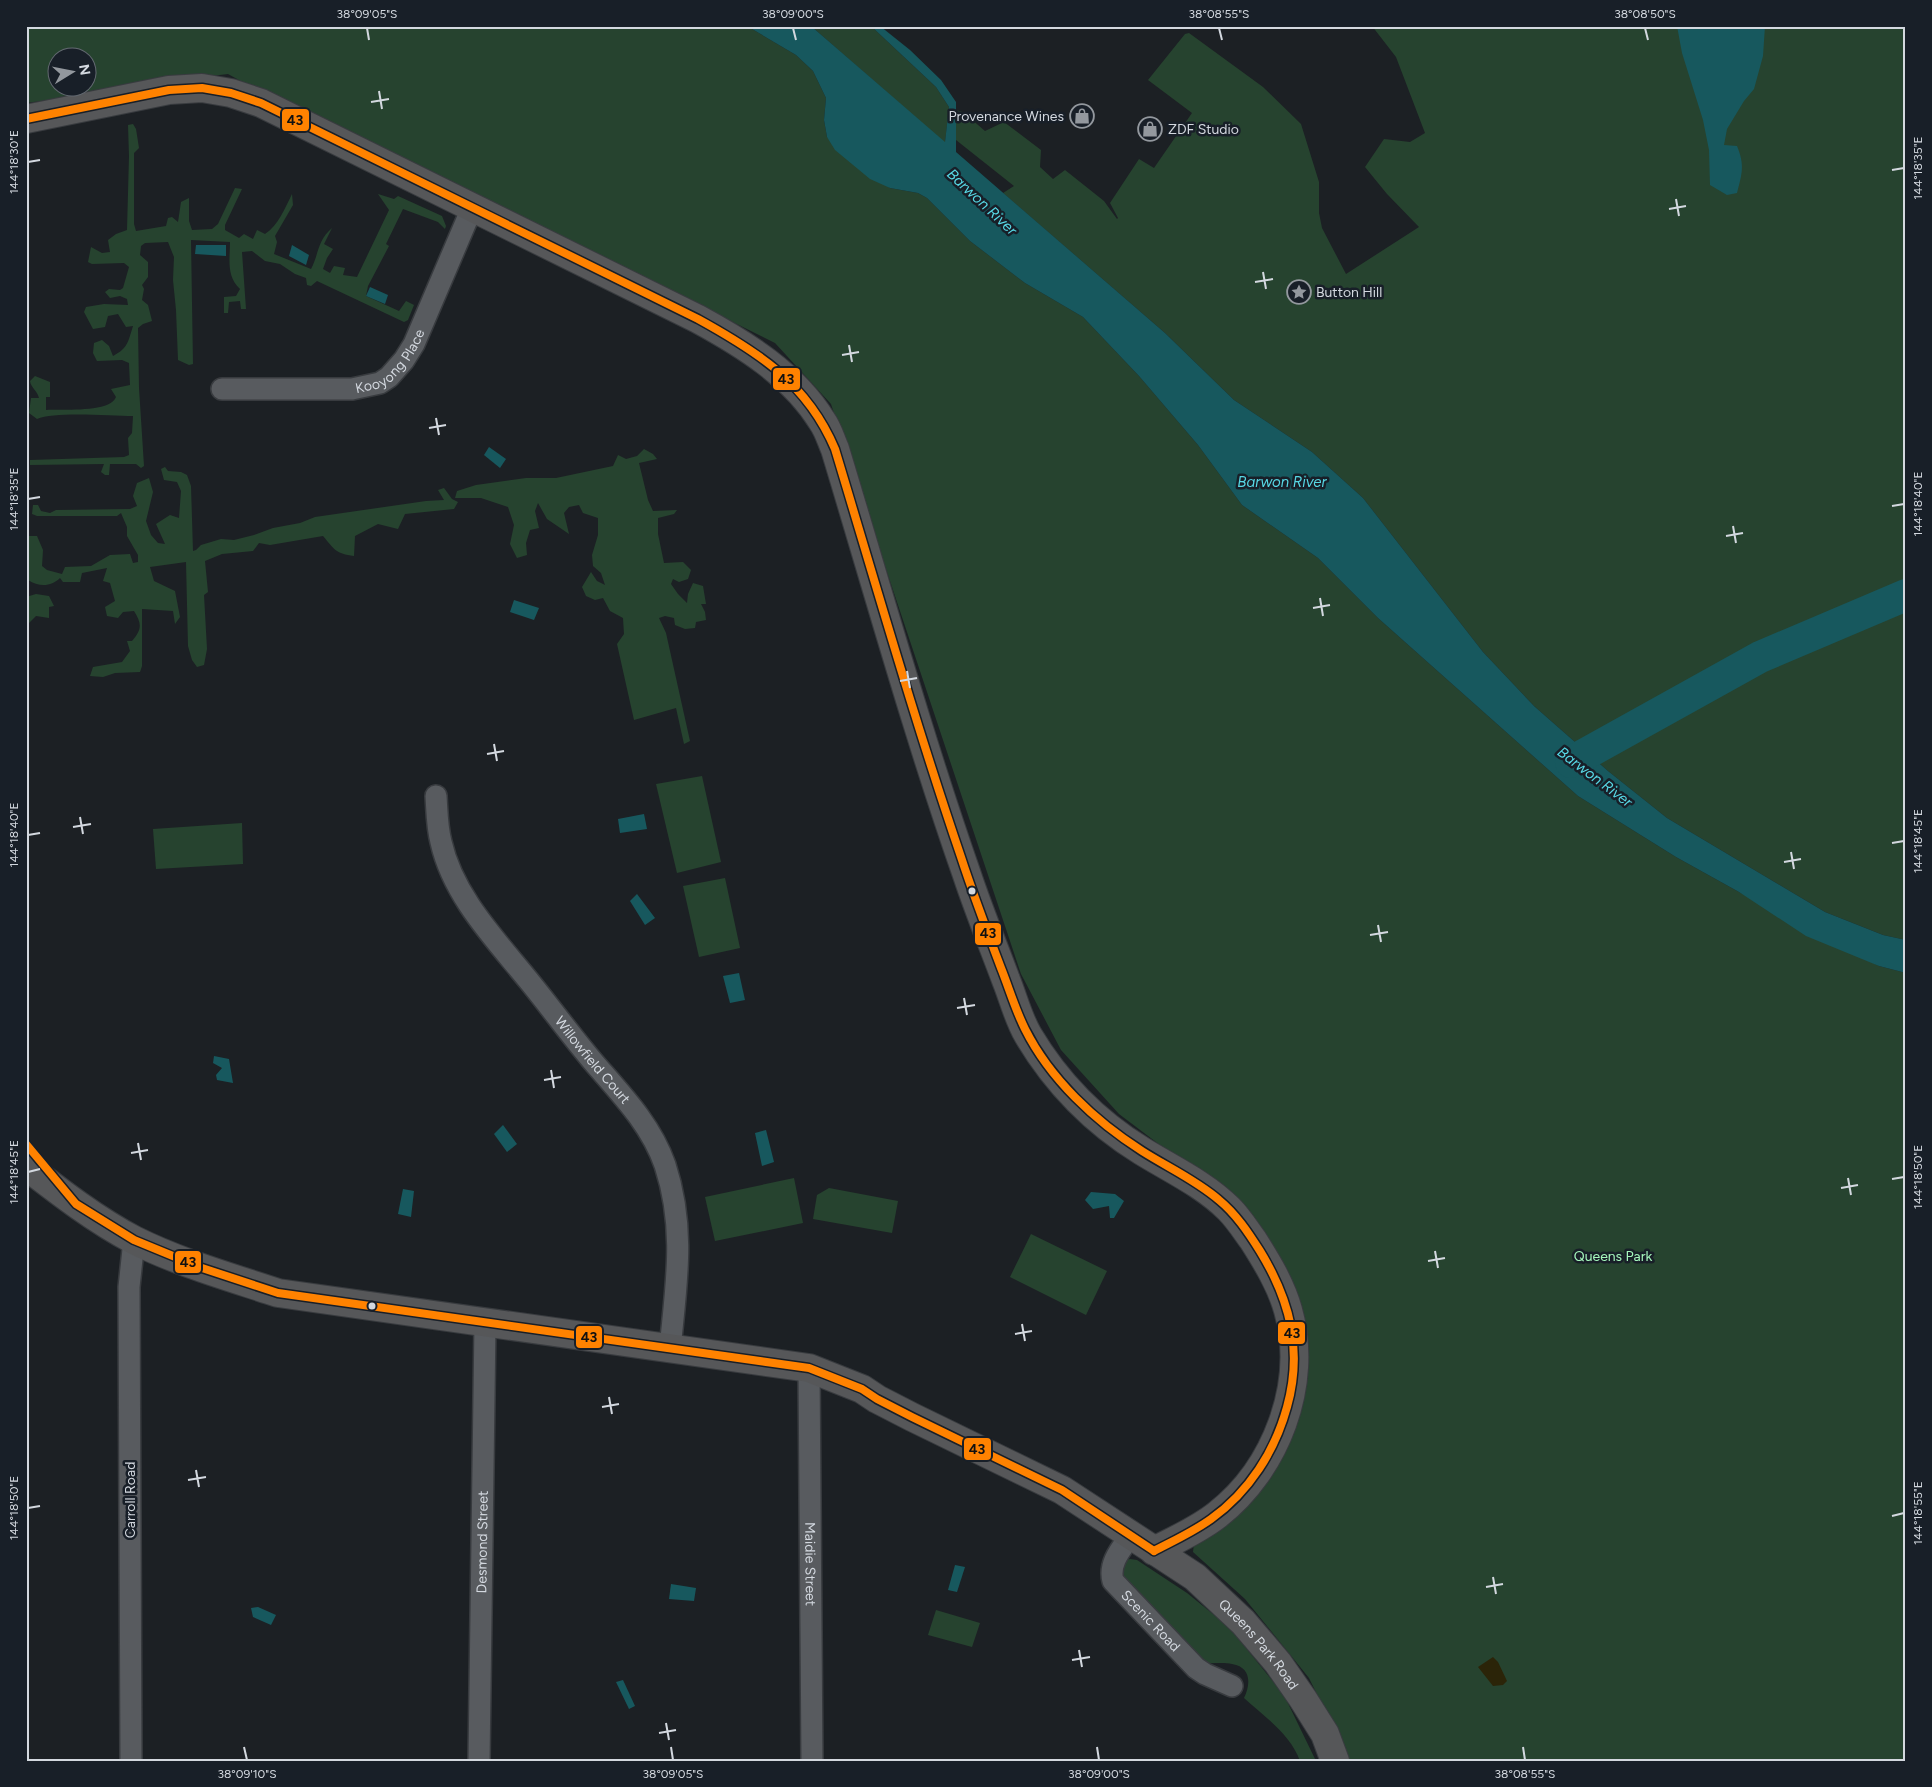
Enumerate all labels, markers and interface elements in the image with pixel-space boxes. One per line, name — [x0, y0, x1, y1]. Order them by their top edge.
text: 38°09'05"S — [336, 7, 398, 21]
text: 38°09'00"S — [762, 7, 824, 21]
text: 38°08'55"S — [1189, 7, 1249, 21]
text: 38°08'50"S — [1614, 7, 1676, 21]
north arrow — [48, 48, 98, 98]
text: N — [75, 63, 94, 77]
shop icon: Provenance Wines — [1069, 103, 1095, 129]
line badge: 43 — [281, 108, 310, 132]
place label: Provenance Wines — [948, 108, 1064, 125]
text: 43 — [287, 112, 304, 129]
shop icon: ZDF Studio — [1137, 116, 1163, 142]
place label: ZDF Studio — [1168, 121, 1239, 138]
text: 144°18'30"E — [7, 130, 21, 194]
text: 144°18'35"E — [1911, 136, 1925, 200]
water label: Barwon River — [943, 165, 1021, 240]
place icon: Button Hill — [1286, 279, 1312, 305]
place label: Button Hill — [1316, 284, 1382, 301]
street label: Kooyong Place — [354, 326, 428, 397]
line badge: 43 — [772, 367, 801, 391]
text: 43 — [778, 371, 795, 388]
text: 144°18'35"E — [7, 467, 21, 531]
text: 144°18'40"E — [1911, 471, 1925, 537]
water label: Barwon River — [1237, 473, 1328, 491]
water label: Barwon River — [1554, 743, 1637, 812]
text: 144°18'40"E — [7, 802, 21, 868]
text: 144°18'45"E — [1911, 809, 1925, 873]
unlabelled marker — [967, 886, 977, 896]
line badge: 43 — [974, 922, 1002, 946]
text: 43 — [980, 925, 997, 942]
street label: Willowfield Court — [551, 1013, 634, 1107]
text: 144°18'45"E — [7, 1140, 21, 1204]
text: 144°18'50"E — [1911, 1145, 1925, 1209]
park label: Queens Park — [1574, 1248, 1652, 1265]
line badge: 43 — [174, 1250, 202, 1274]
text: 43 — [180, 1254, 197, 1271]
unlabelled marker — [367, 1301, 377, 1311]
line badge: 43 — [1277, 1321, 1306, 1345]
line badge: 43 — [575, 1325, 603, 1349]
text: 43 — [1284, 1325, 1301, 1342]
text: 43 — [581, 1329, 598, 1346]
line badge: 43 — [963, 1437, 992, 1461]
text: 43 — [969, 1441, 986, 1458]
street label: Carroll Road — [122, 1462, 139, 1538]
text: 144°18'50"E — [7, 1476, 21, 1540]
text: 144°18'55"E — [1911, 1481, 1925, 1545]
street label: Desmond Street — [473, 1491, 491, 1593]
street label: Maidie Street — [802, 1522, 819, 1606]
street label: Scenic Road — [1118, 1586, 1184, 1655]
street label: Queens Park Road — [1215, 1595, 1302, 1693]
text: 38°09'10"S — [217, 1767, 277, 1781]
text: 38°09'05"S — [642, 1767, 704, 1781]
text: 38°09'00"S — [1068, 1767, 1130, 1781]
text: 38°08'55"S — [1495, 1767, 1555, 1781]

